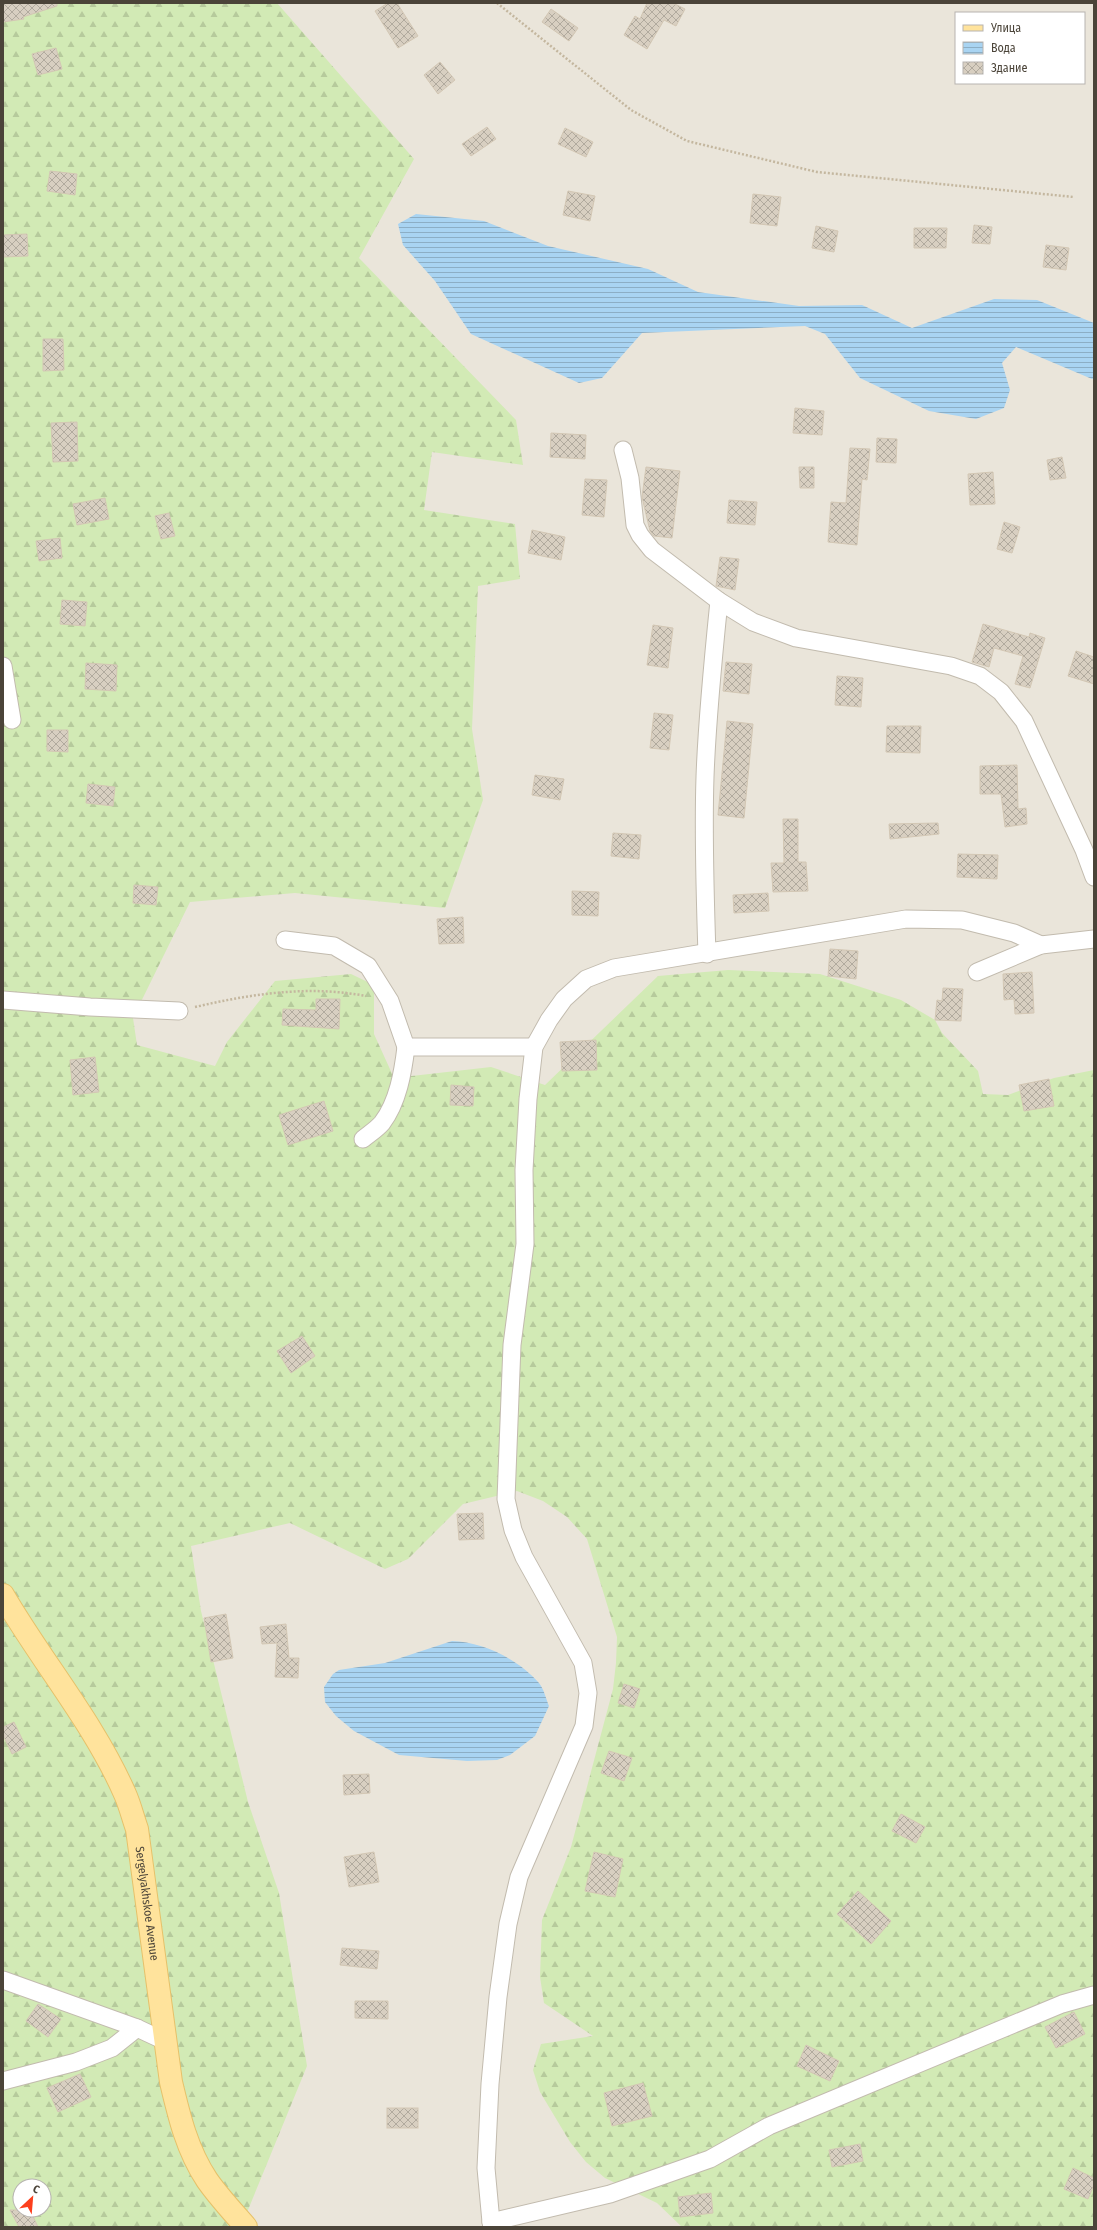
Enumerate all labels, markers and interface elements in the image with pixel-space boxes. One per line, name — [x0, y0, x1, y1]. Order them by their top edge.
legend — [955, 12, 1085, 84]
text: Улица — [990, 21, 1021, 35]
text: Вода — [991, 41, 1016, 55]
text: Здание — [991, 61, 1027, 75]
street label: Sergelyakhskoe Avenue — [132, 1846, 162, 1962]
north arrow — [12, 2178, 52, 2218]
text: С — [31, 2182, 42, 2197]

